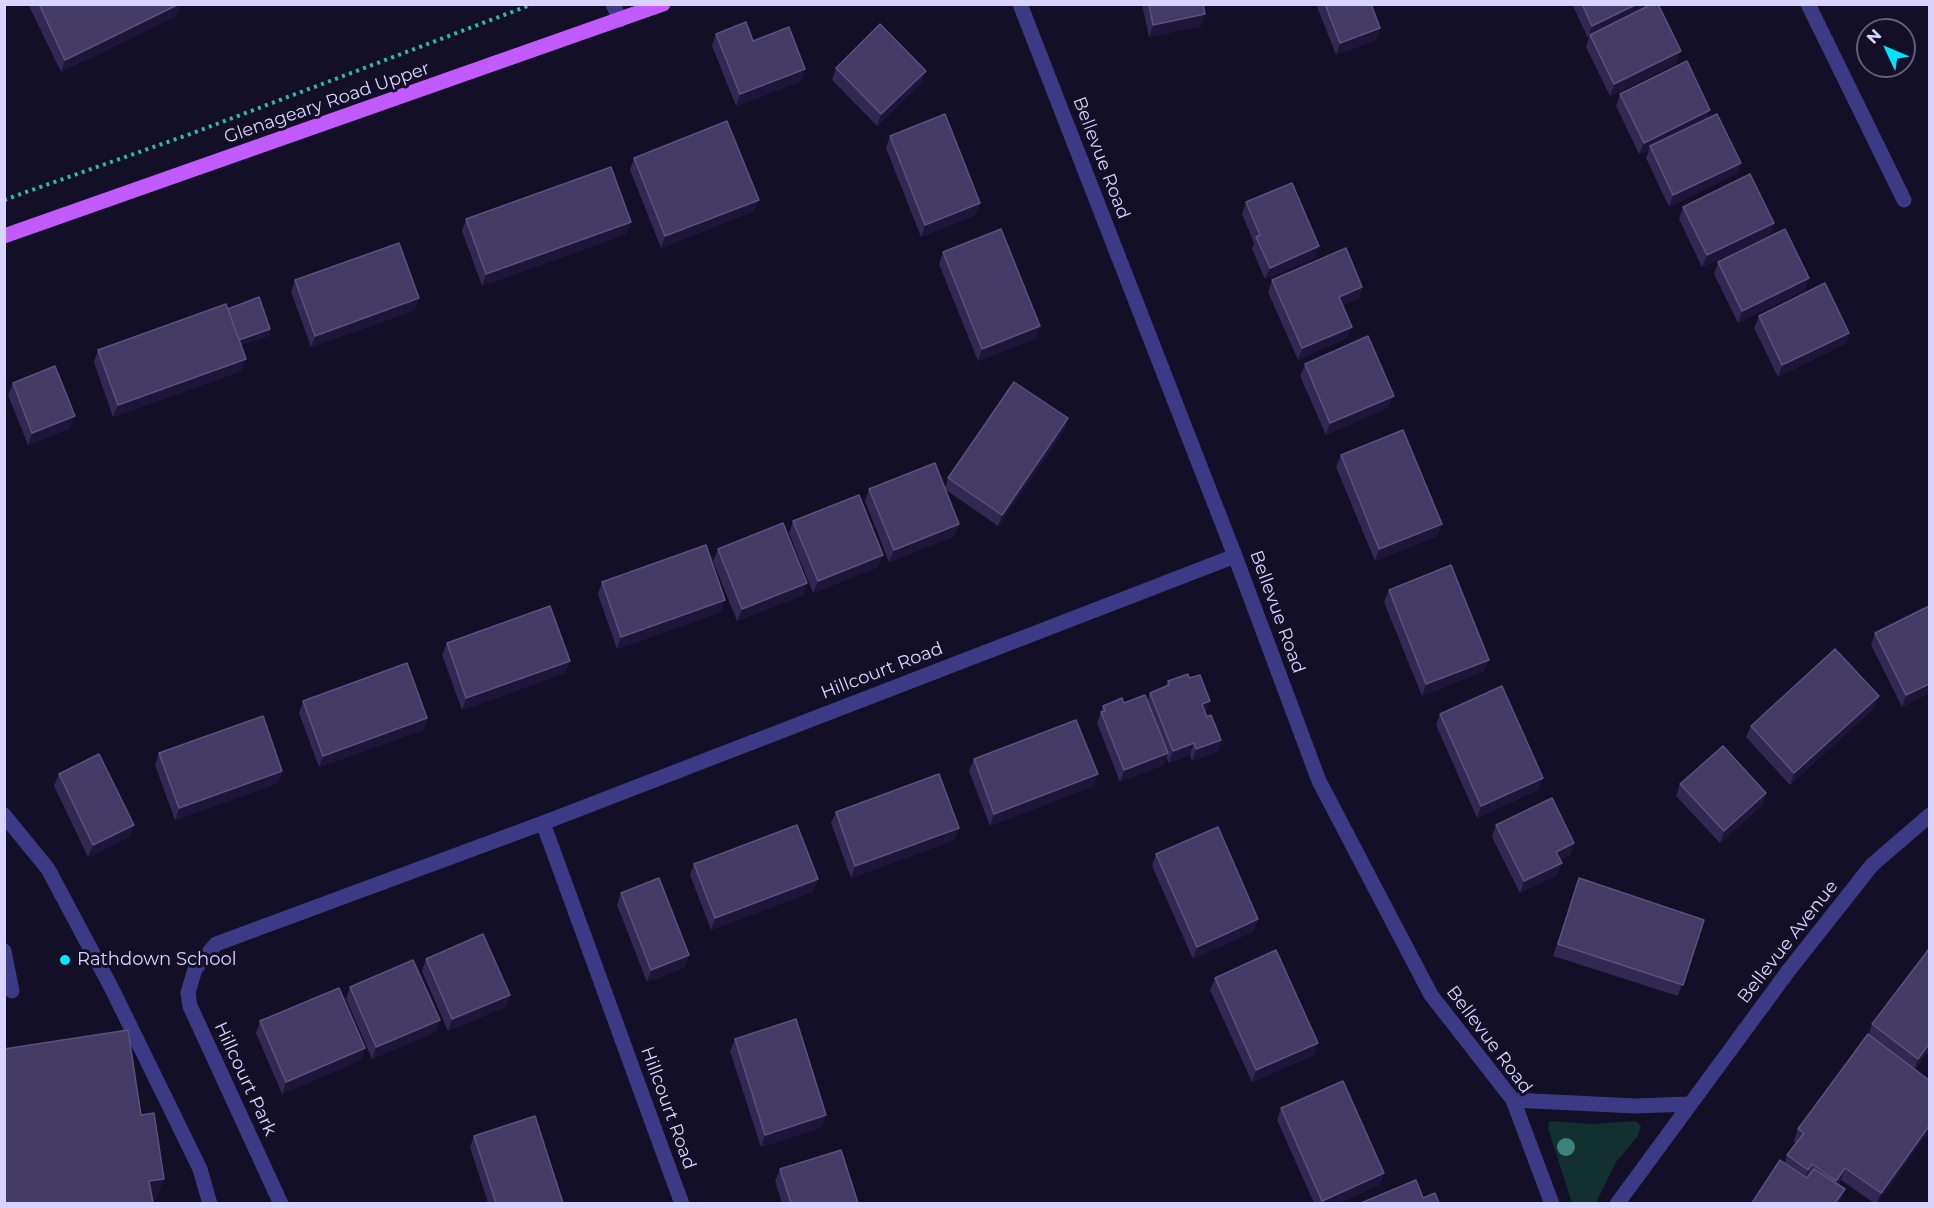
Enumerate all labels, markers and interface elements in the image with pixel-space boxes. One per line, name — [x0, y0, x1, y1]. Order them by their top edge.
north arrow — [1856, 18, 1916, 78]
text: N — [1863, 25, 1885, 48]
street label: Glenageary Road Upper — [221, 58, 433, 148]
street label: Bellevue Road — [1068, 94, 1134, 222]
street label: Bellevue Road — [1245, 548, 1309, 676]
street label: Hillcourt Road — [818, 638, 946, 704]
street label: Bellevue Avenue — [1733, 876, 1843, 1008]
place label: Rathdown School — [77, 949, 237, 971]
marker: Rathdown School — [58, 953, 72, 967]
street label: Bellevue Road — [1441, 982, 1537, 1098]
street label: Hillcourt Park — [209, 1019, 281, 1139]
street label: Hillcourt Road — [636, 1044, 700, 1172]

